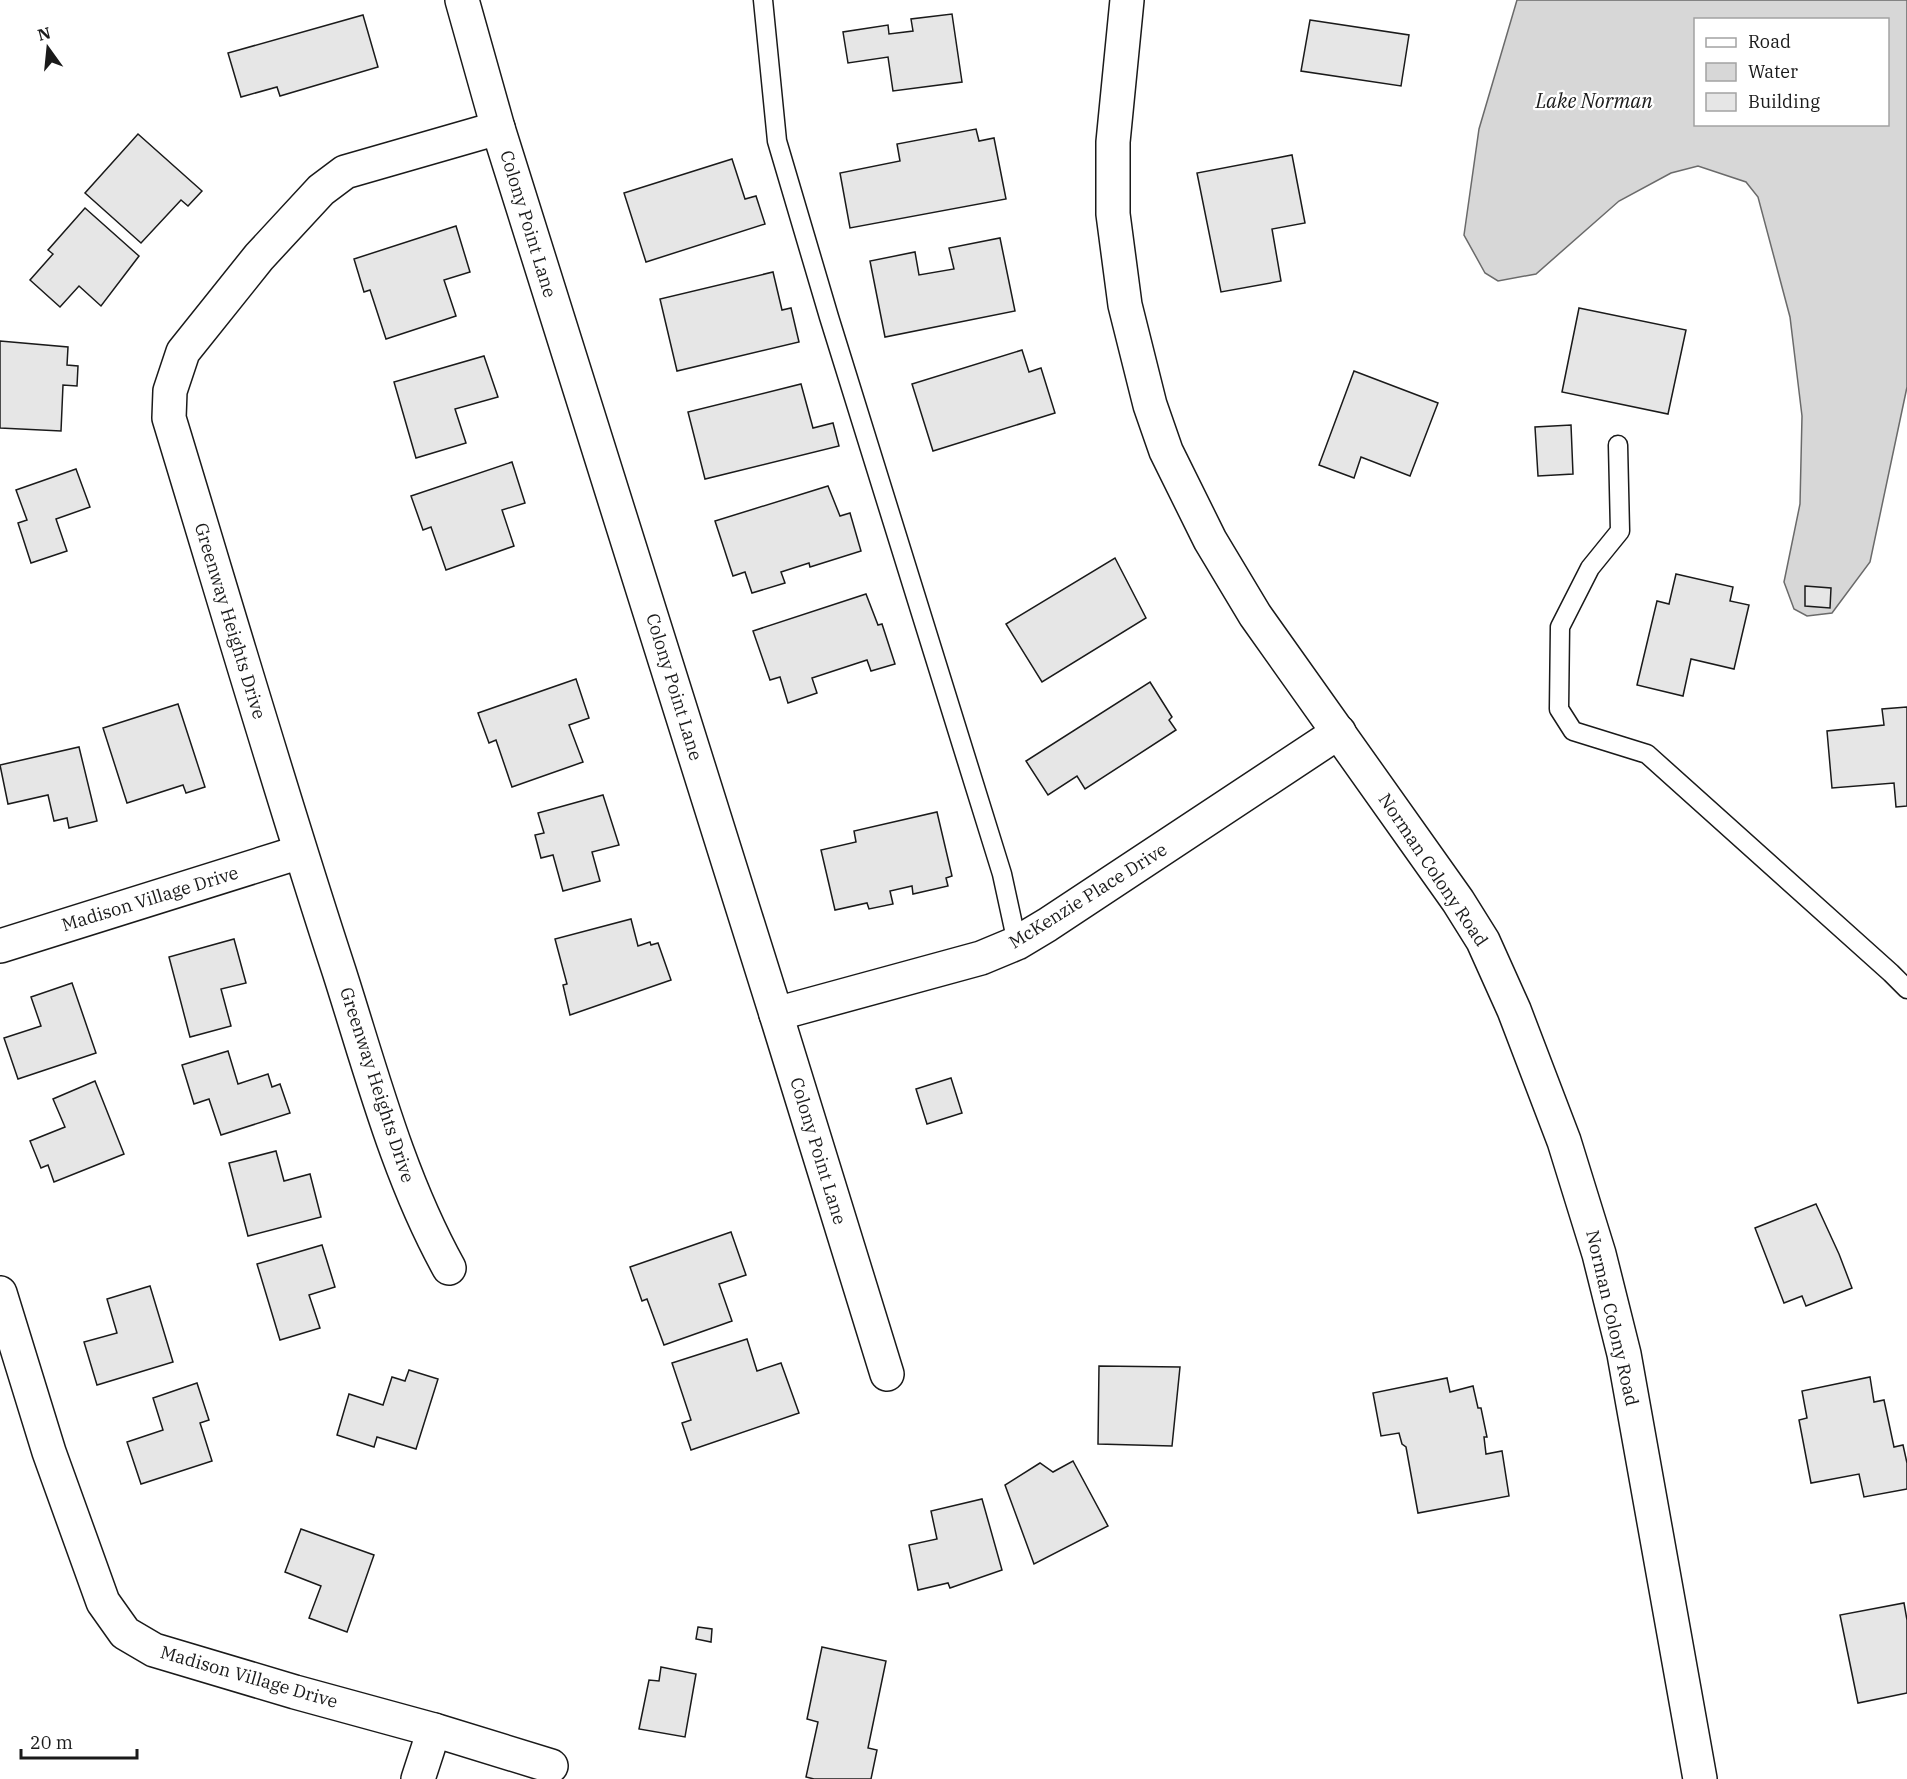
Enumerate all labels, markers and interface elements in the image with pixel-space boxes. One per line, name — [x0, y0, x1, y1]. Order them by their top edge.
north arrow — [18, 18, 78, 78]
legend — [1694, 18, 1889, 126]
text: N — [35, 22, 53, 45]
text: Road — [1748, 30, 1791, 53]
text: Water — [1748, 60, 1798, 83]
water label: Lake Norman — [1534, 87, 1653, 114]
text: Building — [1748, 90, 1820, 113]
street label: Colony Point Lane — [495, 147, 562, 300]
street label: Greenway Heights Drive — [190, 520, 271, 722]
street label: Colony Point Lane — [641, 610, 708, 763]
street label: Norman Colony Road — [1374, 789, 1493, 951]
street label: McKenzie Place Drive — [1005, 838, 1171, 954]
street label: Madison Village Drive — [59, 861, 241, 936]
street label: Greenway Heights Drive — [335, 984, 420, 1185]
street label: Colony Point Lane — [785, 1074, 852, 1227]
street label: Norman Colony Road — [1581, 1228, 1644, 1408]
street label: Madison Village Drive — [158, 1640, 341, 1713]
scale bar — [21, 1722, 136, 1760]
text: 20 m — [30, 1731, 73, 1754]

